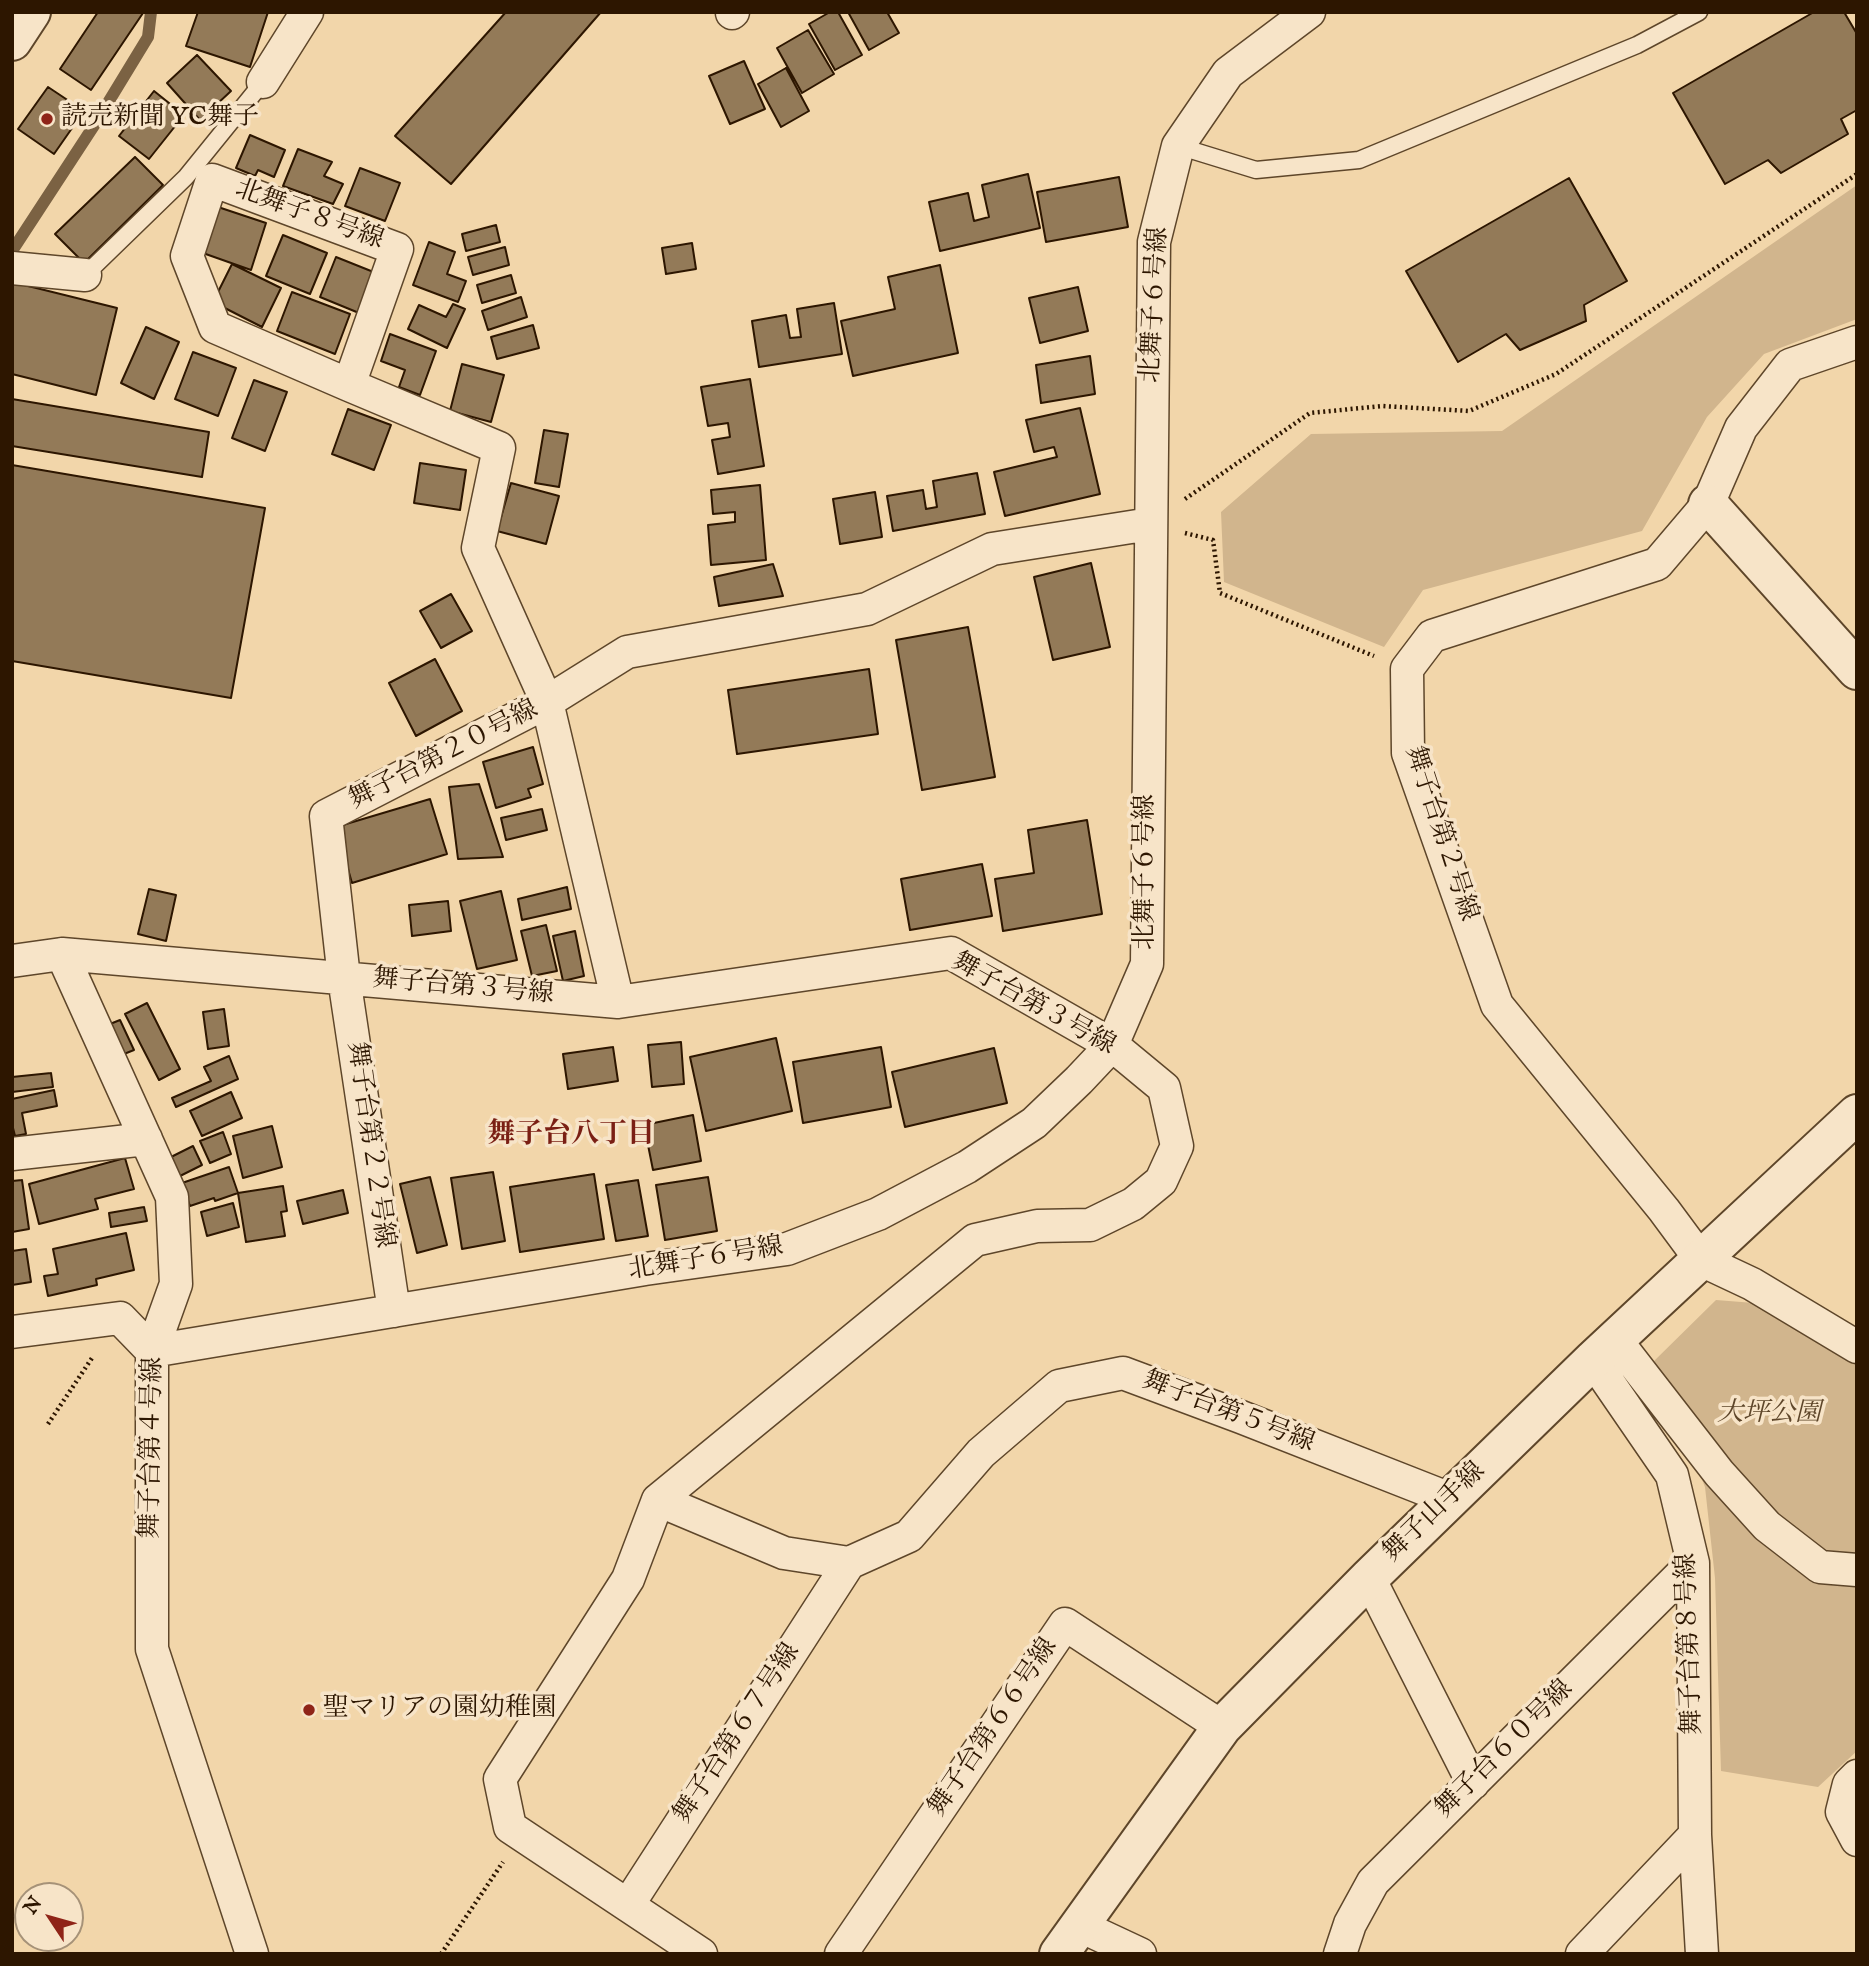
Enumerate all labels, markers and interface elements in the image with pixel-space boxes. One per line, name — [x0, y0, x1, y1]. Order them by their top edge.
place label: 読売新聞 YC舞子 — [61, 103, 259, 135]
marker: 読売新聞 YC舞子 — [39, 111, 55, 127]
street label: 北舞子８号線 — [230, 175, 388, 257]
street label: 北舞子６号線 — [1136, 226, 1176, 384]
street label: 舞子台第２０号線 — [344, 695, 544, 817]
street label: 舞子台第２号線 — [1397, 743, 1483, 925]
street label: 北舞子６号線 — [1131, 794, 1163, 950]
street label: 舞子台第３号線 — [946, 947, 1120, 1063]
street label: 舞子台第３号線 — [371, 965, 555, 1011]
street label: 舞子台第２２号線 — [339, 1040, 399, 1250]
district label: 舞子台八丁目 — [487, 1119, 655, 1153]
street label: 北舞子６号線 — [627, 1232, 785, 1288]
street label: 舞子台第４号線 — [136, 1357, 170, 1539]
street label: 舞子台第５号線 — [1137, 1366, 1319, 1460]
park label: 大坪公園 — [1717, 1399, 1821, 1431]
street label: 舞子山手線 — [1377, 1457, 1493, 1569]
street label: 舞子台第８号線 — [1672, 1553, 1710, 1735]
street label: 舞子台第６６号線 — [923, 1633, 1065, 1823]
street label: 舞子台第６７号線 — [668, 1638, 808, 1830]
street label: 舞子台６０号線 — [1430, 1675, 1580, 1825]
place label: 聖マリアの園幼稚園 — [323, 1694, 557, 1726]
marker: 聖マリアの園幼稚園 — [301, 1702, 317, 1718]
north arrow — [14, 1882, 84, 1952]
text: N — [19, 1892, 48, 1920]

